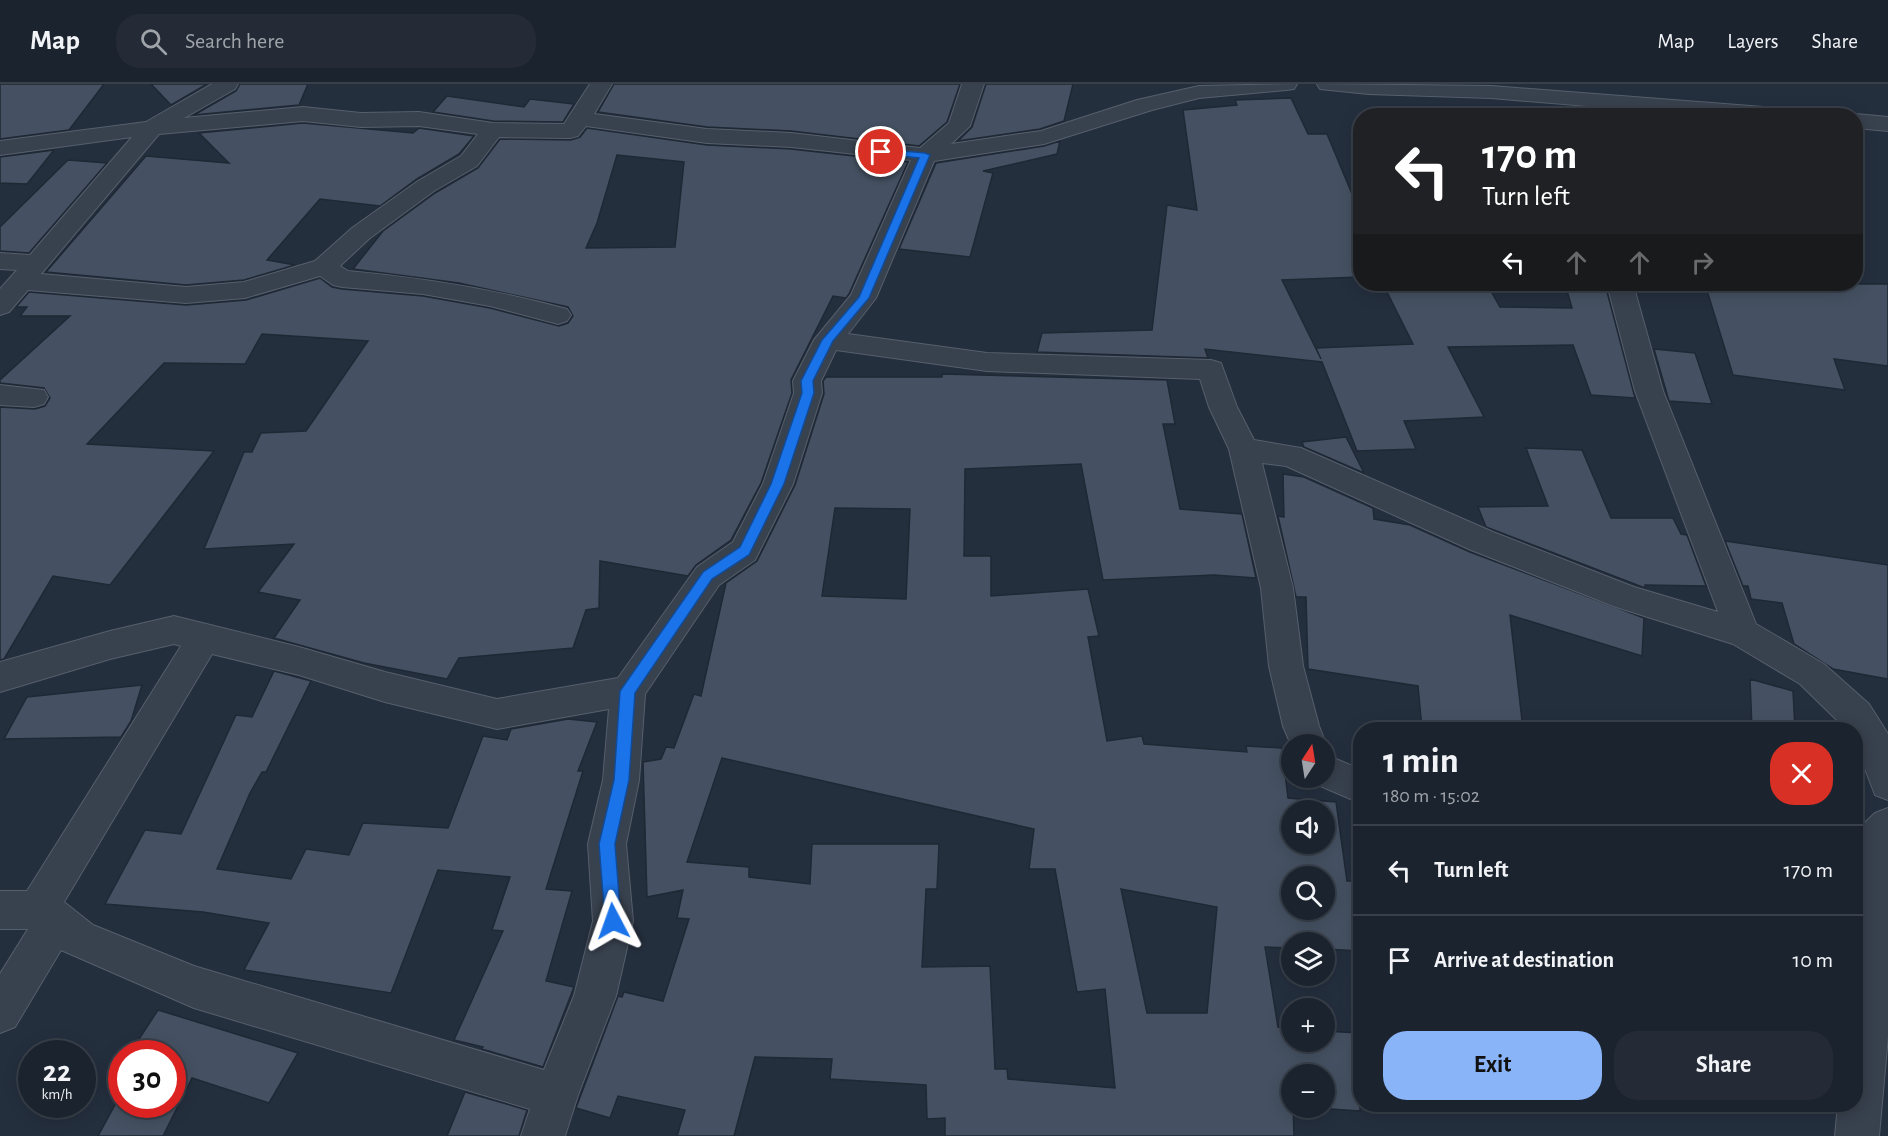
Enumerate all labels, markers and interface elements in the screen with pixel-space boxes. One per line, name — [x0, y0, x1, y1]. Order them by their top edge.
search box — [116, 14, 536, 68]
icon: search — [137, 25, 170, 58]
text: Map — [30, 27, 80, 55]
text: Search here — [185, 30, 284, 52]
text: Map — [1658, 31, 1694, 52]
text: Layers — [1727, 31, 1778, 52]
text: Share — [1811, 31, 1858, 52]
pin — [855, 126, 906, 177]
icon: left — [1383, 132, 1461, 210]
text: 170 m — [1482, 134, 1577, 176]
icon: arrive — [864, 135, 897, 168]
text: Turn left — [1482, 183, 1570, 210]
icon: left — [1497, 246, 1530, 279]
icon: ahead — [1560, 246, 1593, 279]
icon: ahead — [1623, 246, 1656, 279]
icon: right — [1686, 246, 1719, 279]
north arrow — [1281, 734, 1335, 788]
map controls — [1281, 734, 1335, 1118]
button: close — [1770, 742, 1833, 805]
text: 1 min — [1383, 743, 1459, 779]
text: 180 m · 15:02 — [1383, 786, 1480, 806]
button: sound — [1281, 800, 1335, 854]
icon: left — [1383, 854, 1416, 887]
text: Turn left — [1434, 859, 1508, 881]
text: 170 m — [1783, 859, 1833, 881]
button: search — [1281, 866, 1335, 920]
position arrow — [581, 889, 645, 953]
button: layers — [1281, 932, 1335, 986]
icon: arrive — [1383, 944, 1416, 977]
text: Arrive at destination — [1434, 949, 1614, 971]
text: 10 m — [1793, 949, 1833, 971]
button: + — [1281, 998, 1335, 1052]
button: Exit — [1383, 1031, 1602, 1100]
button: Share — [1614, 1031, 1833, 1100]
speed limit sign: 30 — [108, 1040, 186, 1118]
text: 22 — [43, 1057, 71, 1087]
button: − — [1281, 1064, 1335, 1118]
text: km/h — [42, 1087, 72, 1102]

